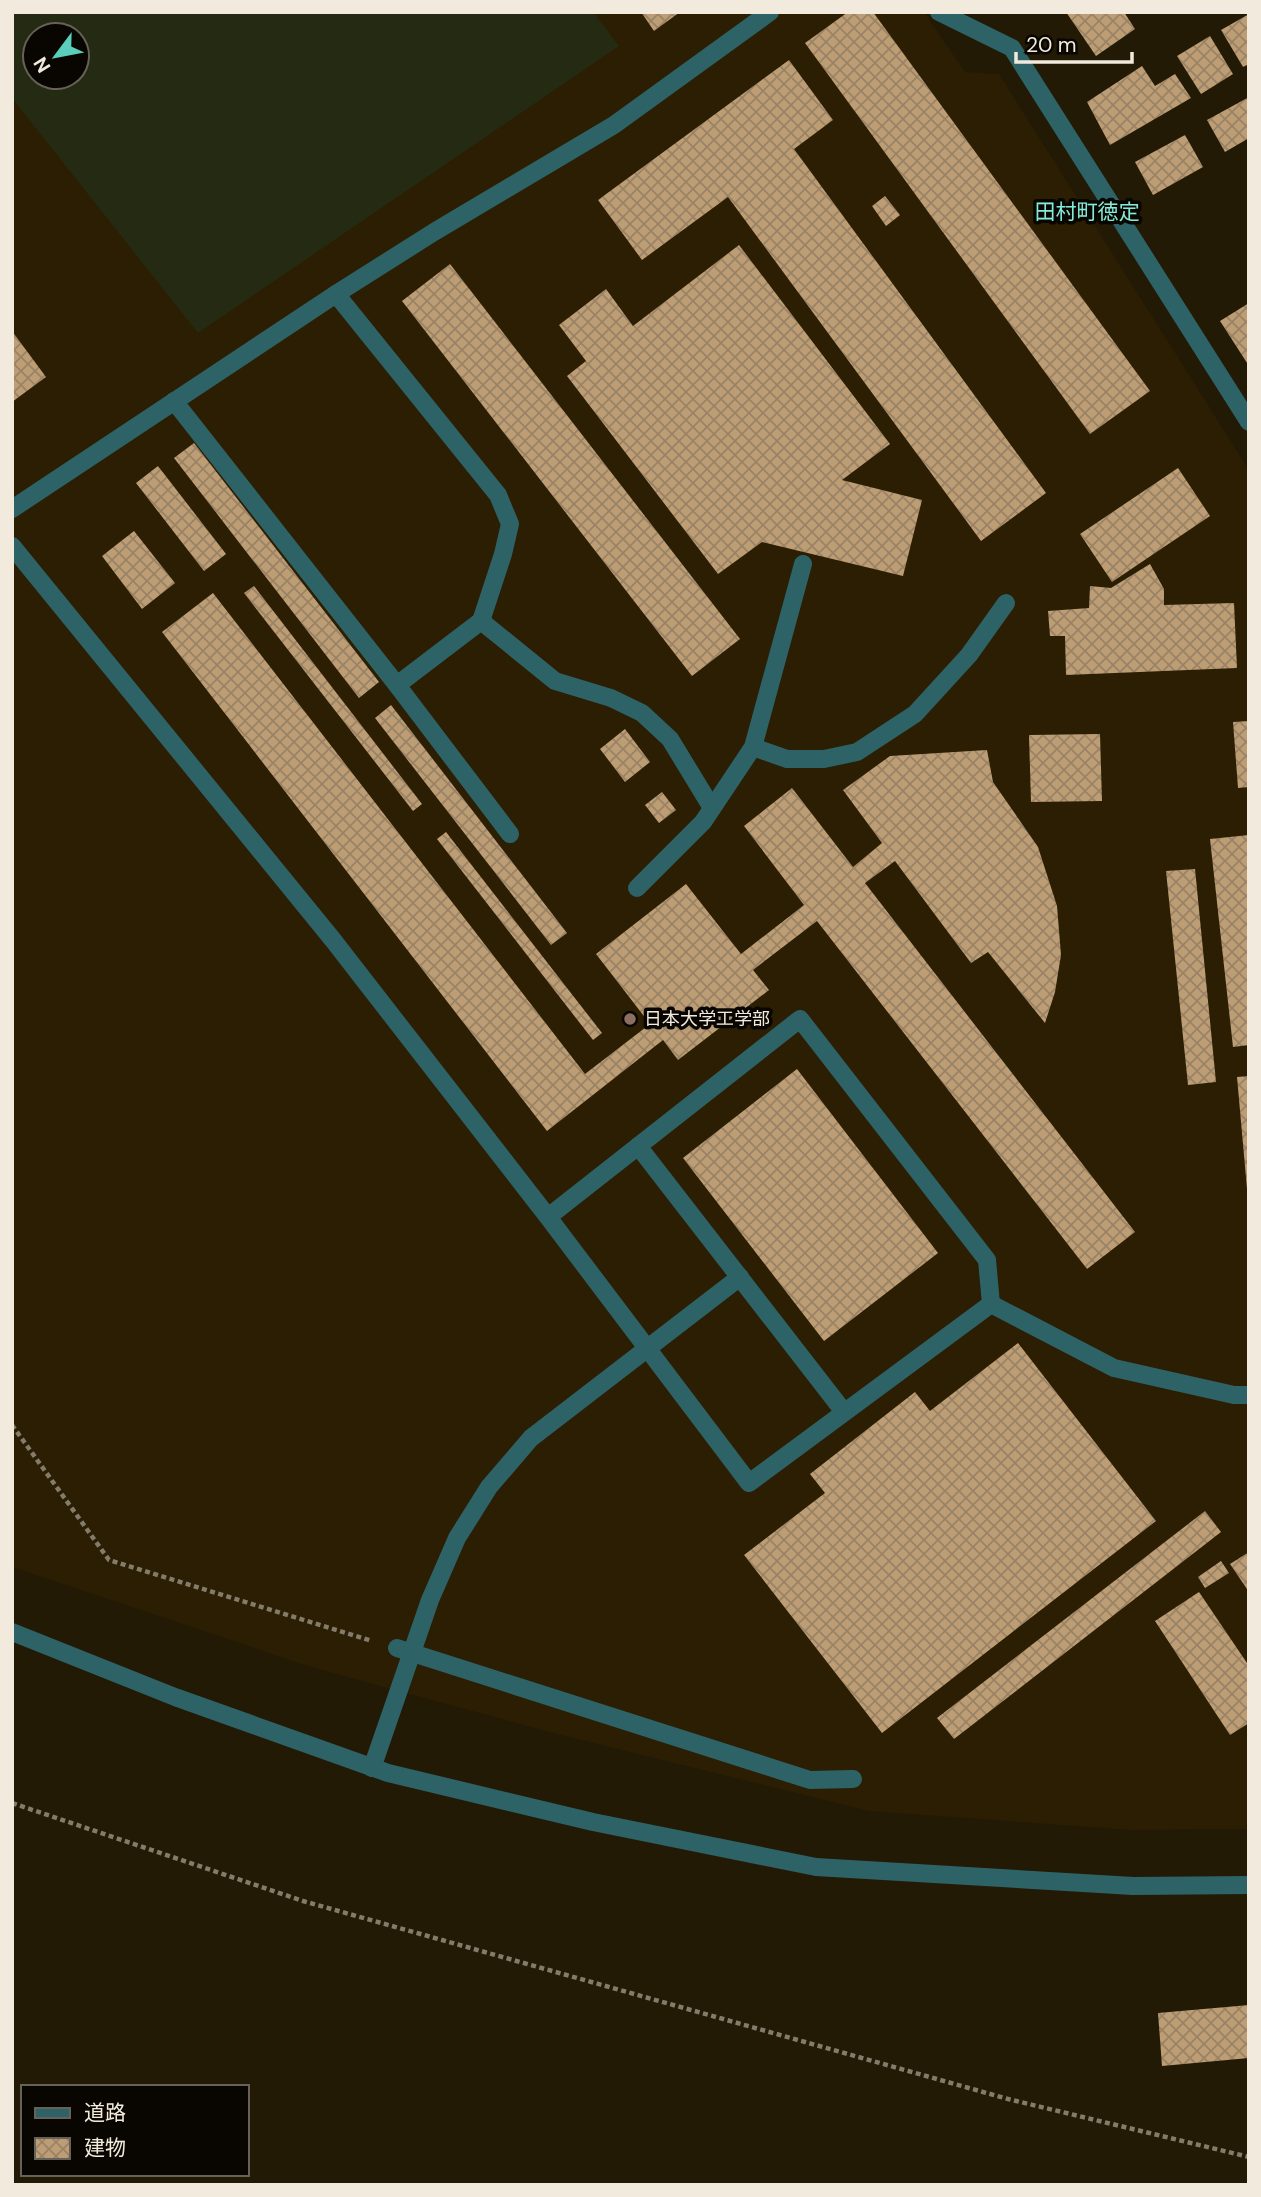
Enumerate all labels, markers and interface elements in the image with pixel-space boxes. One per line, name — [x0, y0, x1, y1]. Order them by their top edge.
north arrow — [21, 21, 91, 91]
scale bar — [1016, 21, 1132, 65]
text: 20 m — [1026, 31, 1077, 59]
text: N — [28, 52, 56, 77]
district label: 田村町徳定 — [1035, 198, 1140, 226]
place label: 日本大学工学部 — [644, 1007, 770, 1031]
marker: 日本大学工学部 — [622, 1011, 638, 1027]
legend — [21, 2085, 248, 2176]
text: 道路 — [84, 2099, 126, 2127]
text: 建物 — [84, 2134, 126, 2162]

